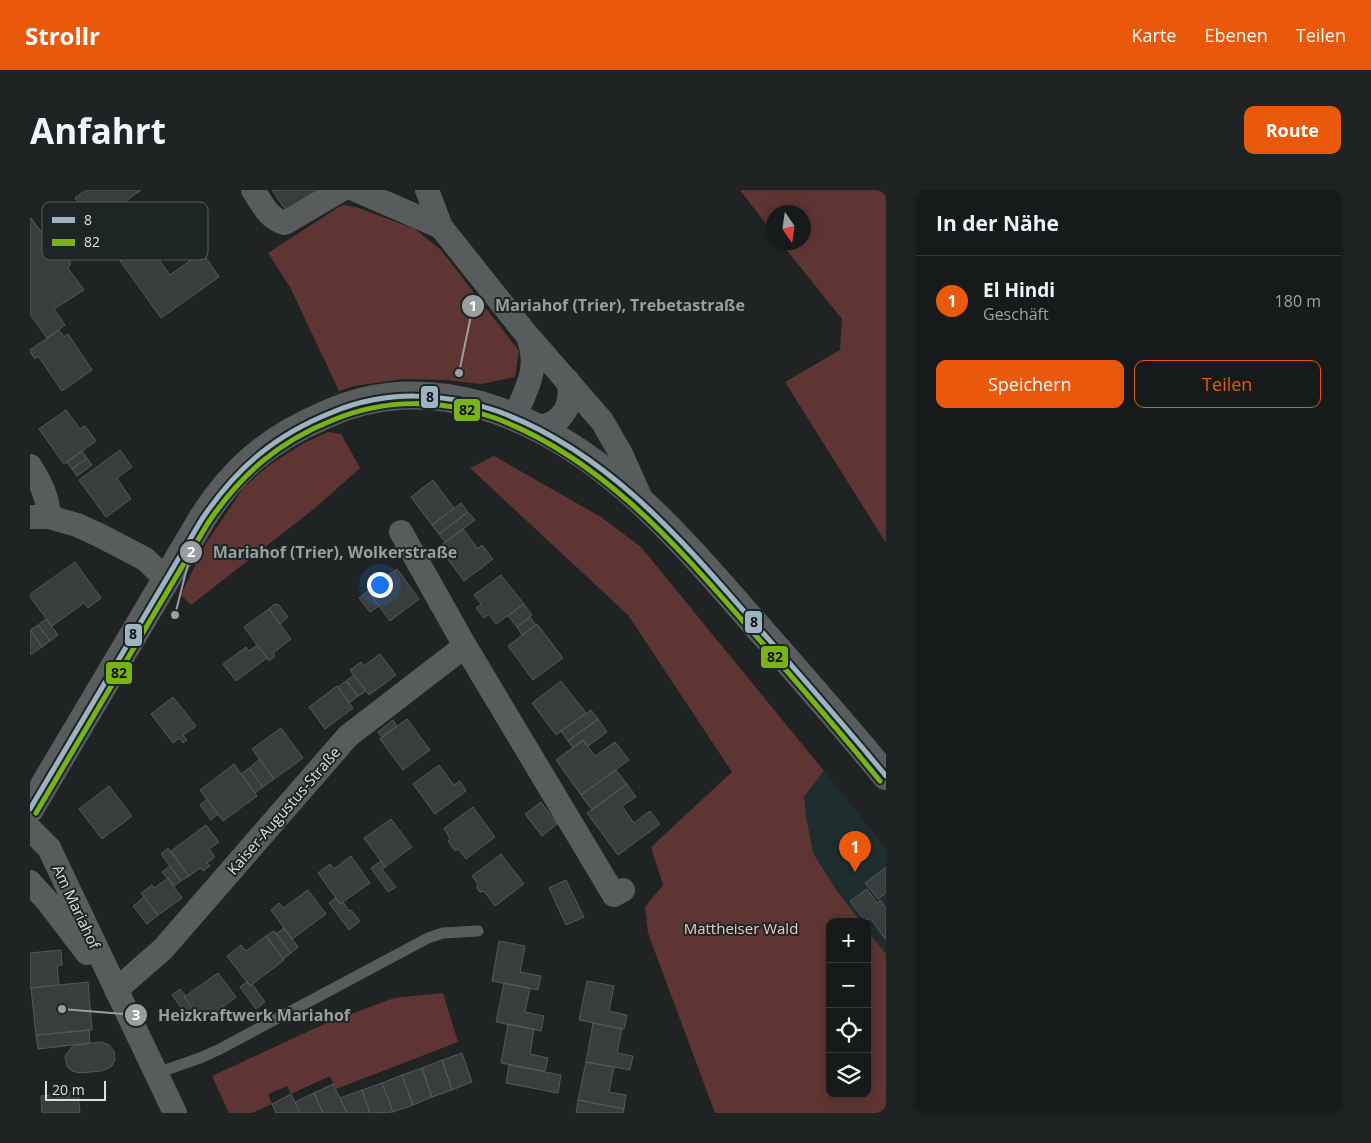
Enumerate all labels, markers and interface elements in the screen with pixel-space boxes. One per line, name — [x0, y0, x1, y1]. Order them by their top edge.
text: Strollr — [25, 19, 100, 52]
text: Karte — [1132, 23, 1176, 47]
text: Ebenen — [1204, 23, 1268, 47]
text: Teilen — [1296, 23, 1346, 47]
button: Route — [1244, 106, 1341, 154]
text: Anfahrt — [30, 107, 166, 154]
legend — [42, 202, 208, 260]
north arrow — [766, 205, 811, 250]
text: In der Nähe — [936, 209, 1059, 237]
text: 8 — [84, 210, 92, 229]
text: 82 — [84, 232, 100, 251]
text: El Hindi — [983, 277, 1055, 303]
callout: Mariahof (Trier), Trebetastraße — [460, 290, 755, 321]
text: 1 — [947, 290, 957, 312]
text: 180 m — [1275, 290, 1321, 312]
text: Mariahof (Trier), Trebetastraße — [495, 294, 745, 316]
text: 1 — [469, 295, 477, 315]
text: Geschäft — [983, 303, 1049, 325]
button: Speichern — [936, 360, 1124, 408]
button: Teilen — [1134, 360, 1321, 408]
line badge: 8 — [420, 385, 439, 409]
text: 8 — [426, 387, 434, 406]
line badge: 82 — [453, 398, 481, 422]
text: 82 — [459, 400, 475, 419]
callout: Mariahof (Trier), Wolkerstraße — [178, 536, 468, 567]
text: 2 — [187, 541, 196, 561]
text: Mariahof (Trier), Wolkerstraße — [213, 541, 457, 563]
your location — [367, 572, 393, 598]
line badge: 8 — [744, 610, 763, 634]
text: 8 — [750, 612, 758, 631]
line badge: 8 — [124, 623, 143, 647]
text: 8 — [129, 624, 137, 643]
line badge: 82 — [760, 645, 789, 669]
text: 82 — [767, 647, 783, 666]
line badge: 82 — [105, 661, 133, 685]
text: 82 — [111, 663, 127, 682]
street label: Kaiser-Augustus-Straße — [222, 742, 344, 879]
pin: 1 — [839, 831, 871, 872]
street label: Am Mariahof — [49, 861, 106, 953]
park label: Mattheiser Wald — [684, 918, 798, 938]
map controls — [826, 918, 871, 1098]
button: + — [826, 918, 871, 963]
button: − — [826, 963, 871, 1008]
callout: Heizkraftwerk Mariahof — [123, 1000, 360, 1031]
text: 3 — [132, 1004, 140, 1024]
text: Heizkraftwerk Mariahof — [158, 1004, 351, 1026]
button: locate — [826, 1008, 871, 1053]
button: layers — [826, 1053, 871, 1098]
scale bar — [45, 1078, 106, 1101]
text: 20 m — [52, 1080, 85, 1099]

